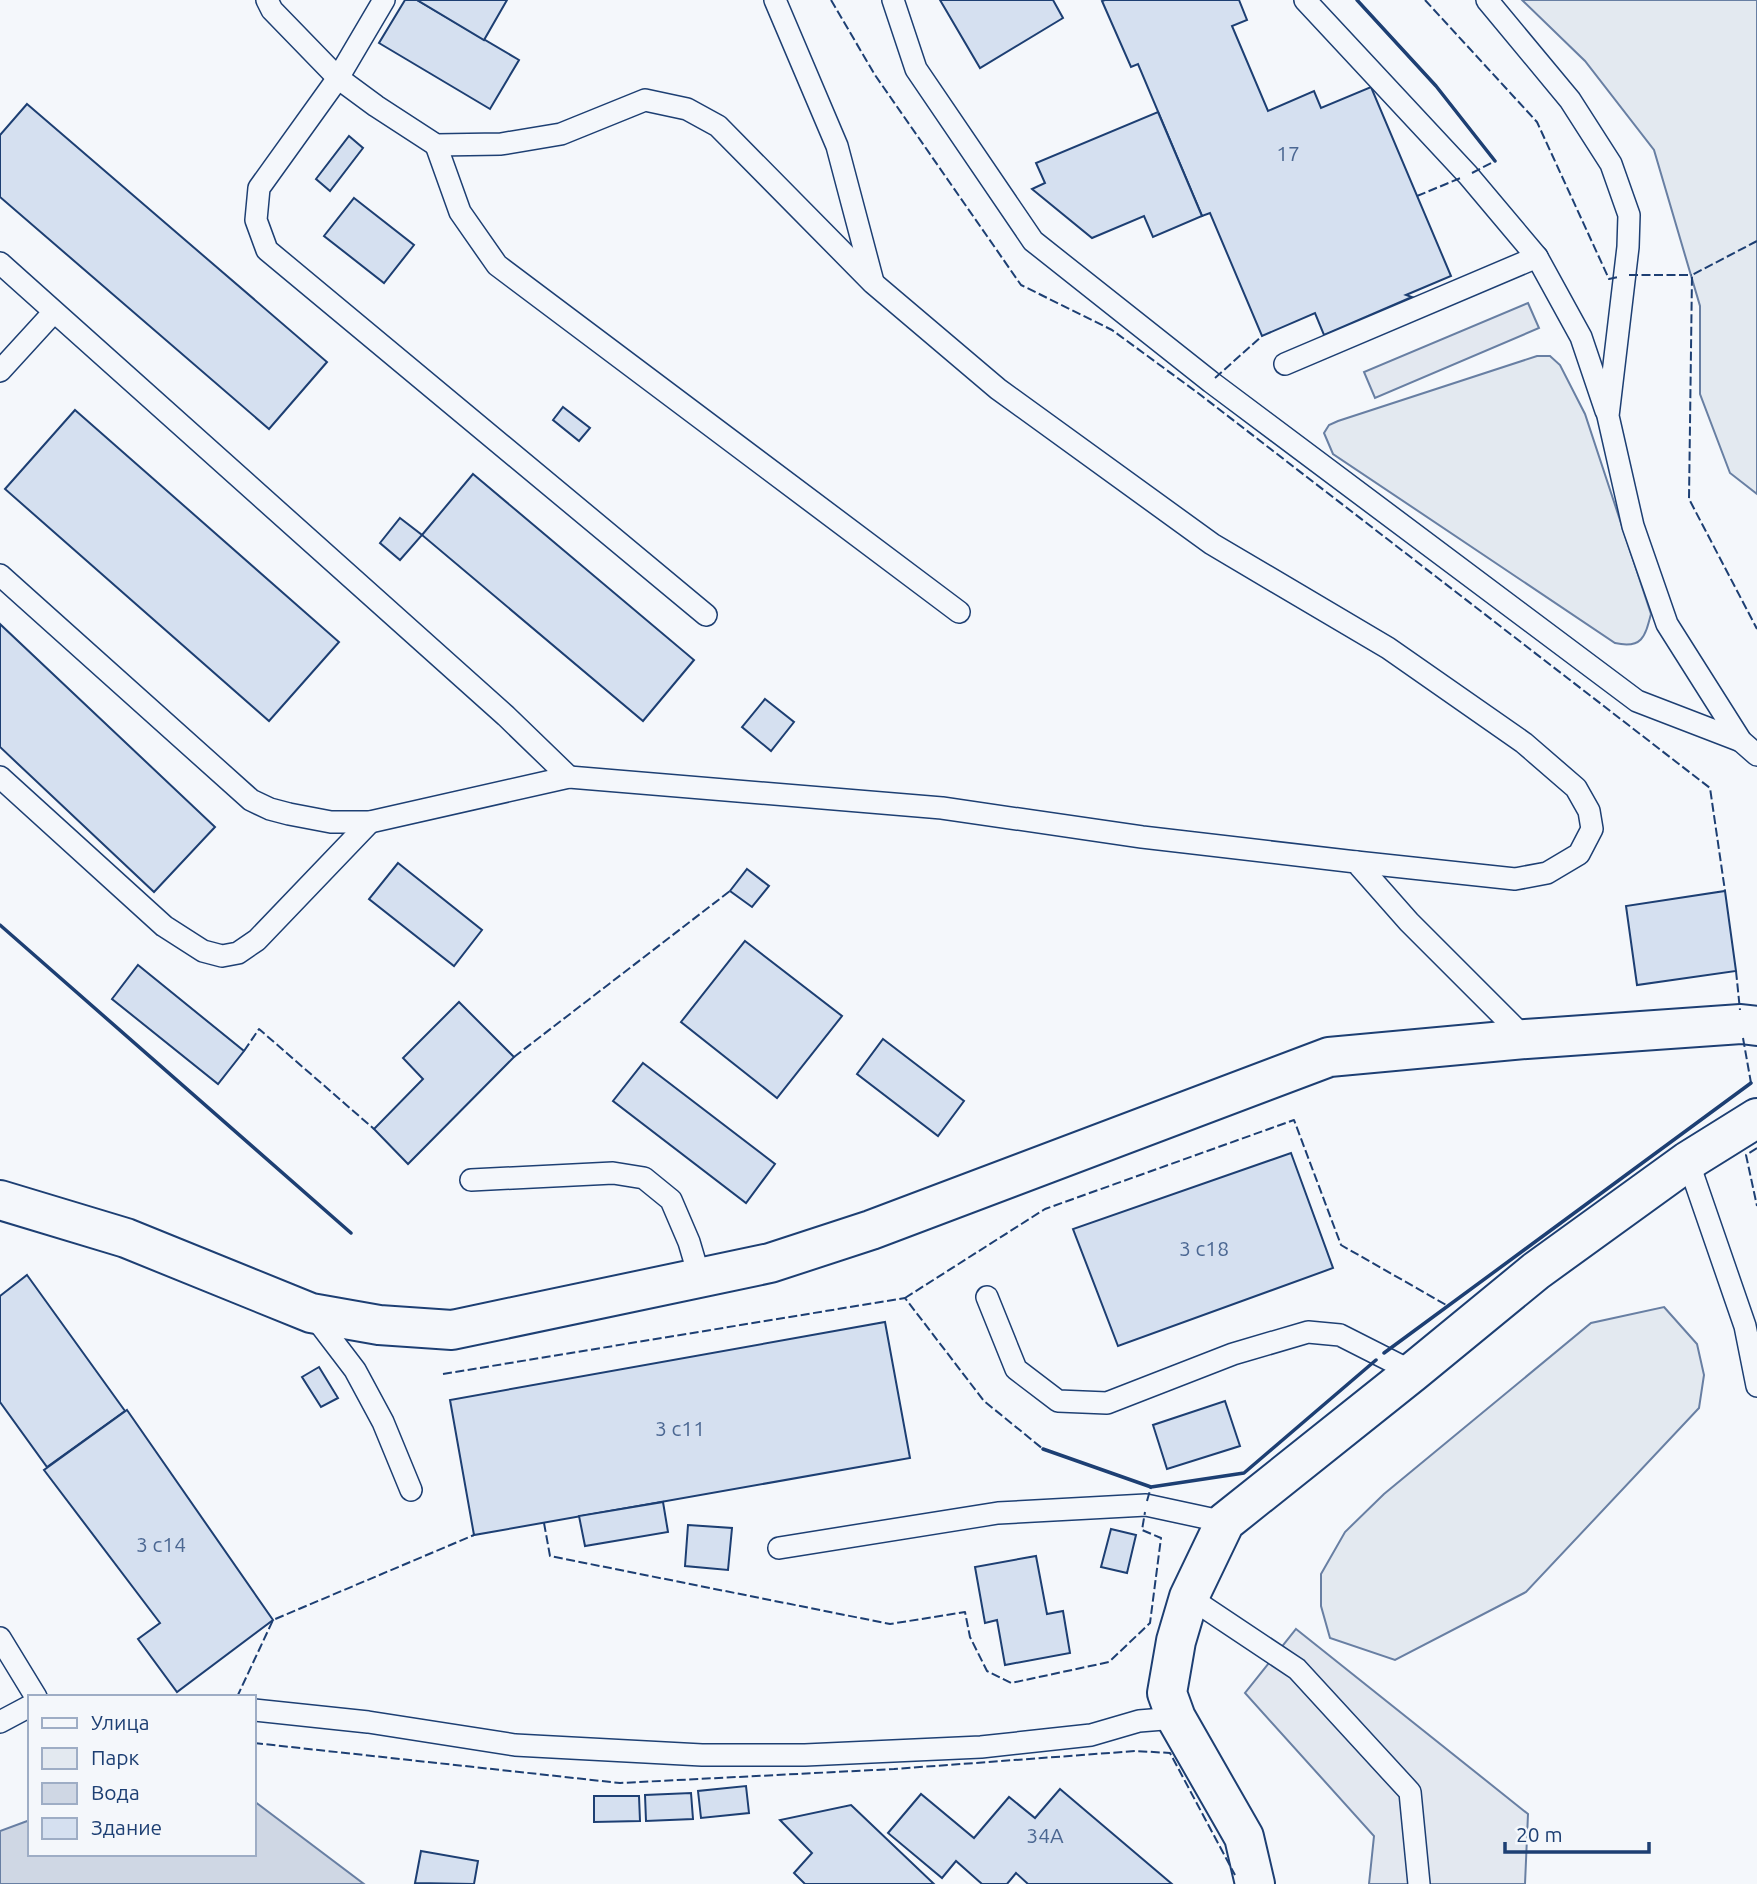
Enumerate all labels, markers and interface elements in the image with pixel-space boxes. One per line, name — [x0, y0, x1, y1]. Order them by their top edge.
house number: 17 — [1276, 141, 1300, 165]
house number: 3 с18 — [1179, 1236, 1229, 1260]
house number: 3 с11 — [655, 1416, 705, 1440]
house number: 3 с14 — [136, 1532, 186, 1556]
legend — [28, 1695, 256, 1856]
text: Улица — [91, 1710, 149, 1734]
text: Парк — [91, 1745, 140, 1769]
text: Вода — [91, 1780, 140, 1804]
scale bar — [1505, 1811, 1648, 1855]
text: Здание — [91, 1815, 162, 1839]
text: 20 m — [1516, 1822, 1563, 1846]
house number: 34А — [1026, 1823, 1064, 1847]

